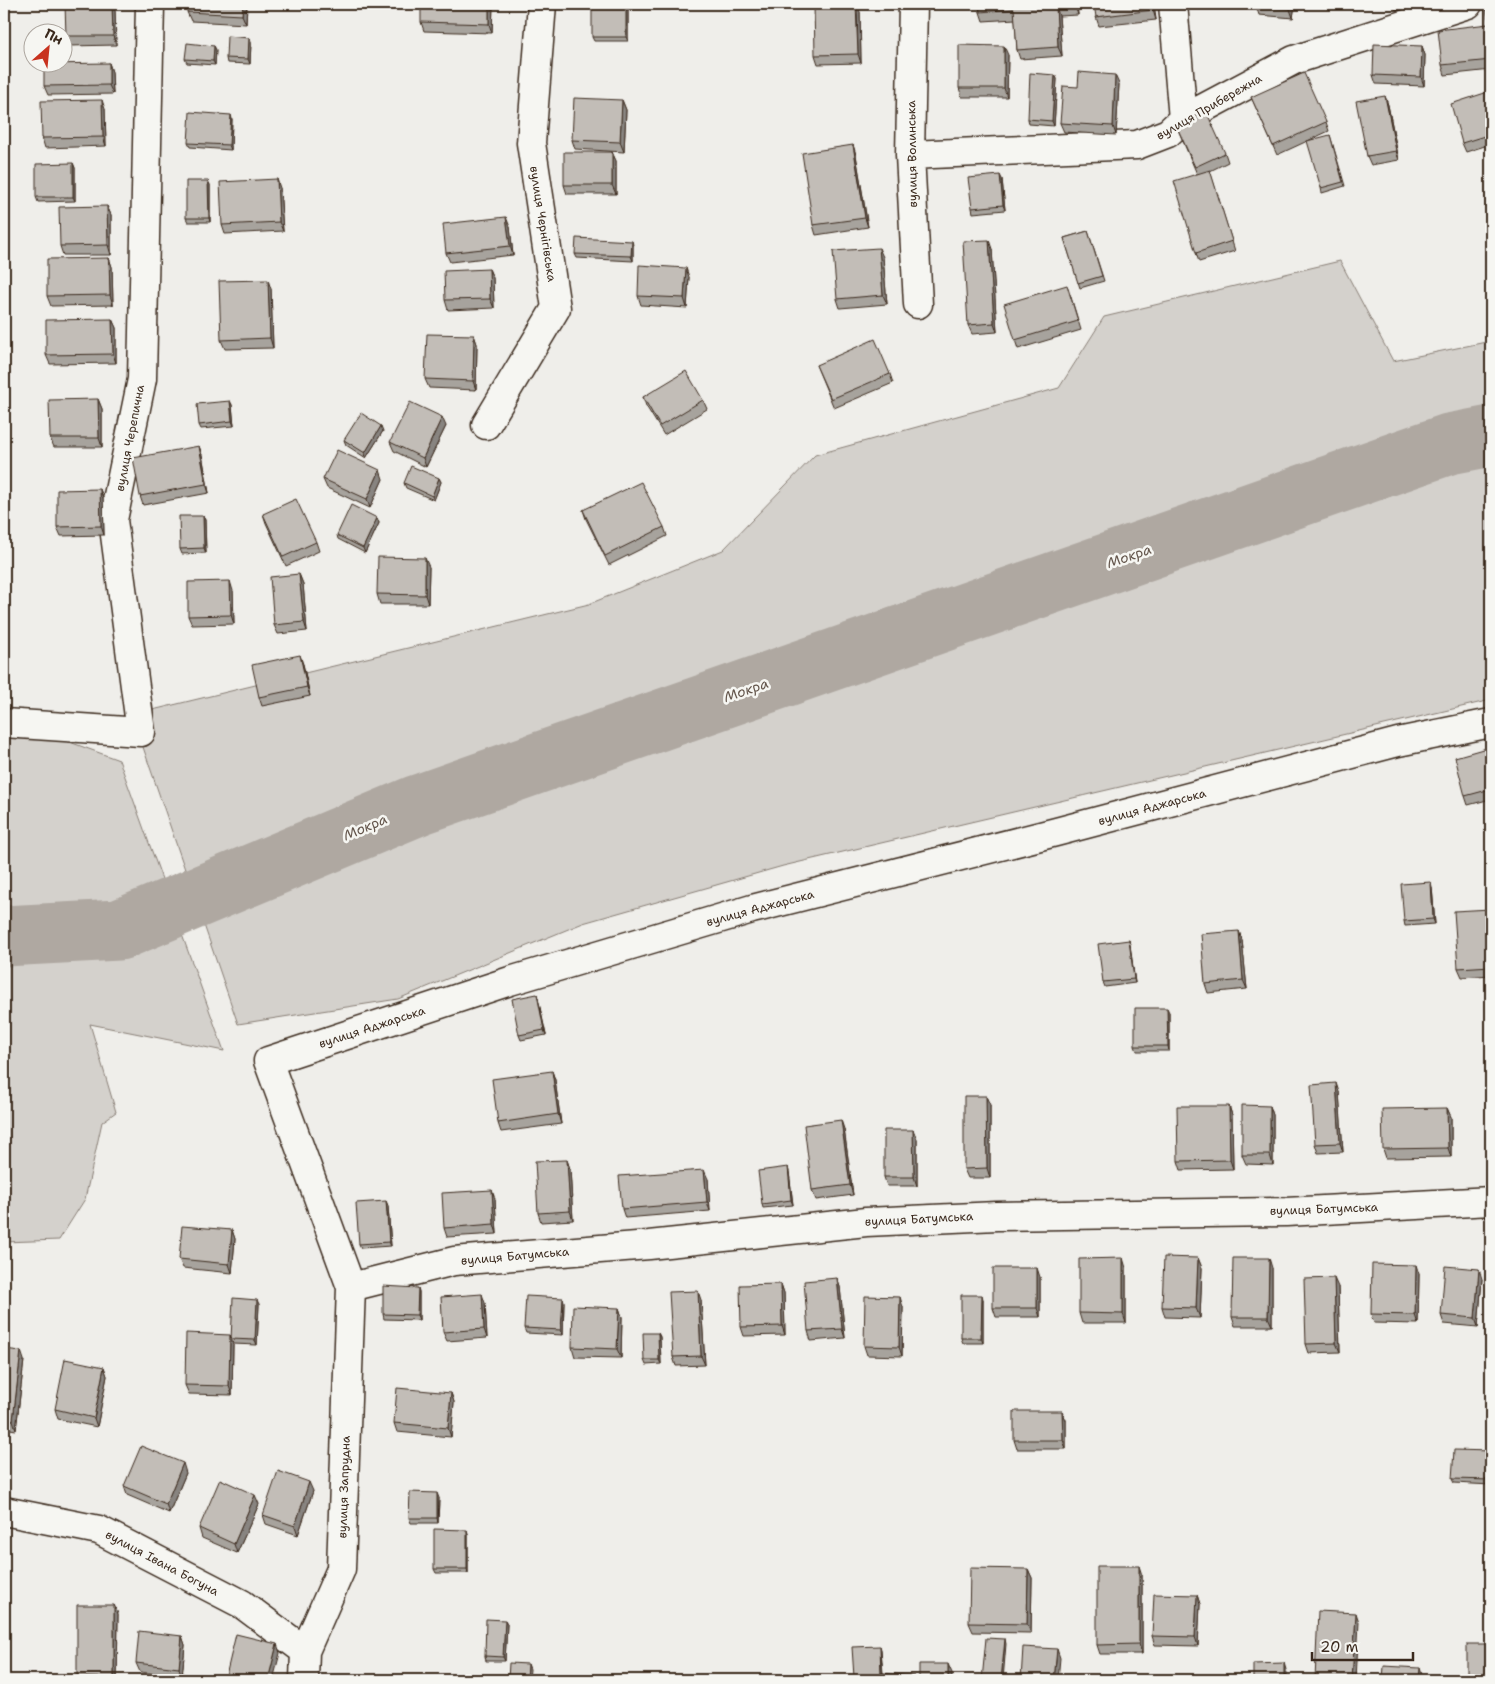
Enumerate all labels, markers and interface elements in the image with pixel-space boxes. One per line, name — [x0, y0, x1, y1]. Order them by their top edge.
north arrow — [22, 22, 72, 72]
text: Пн — [42, 24, 66, 49]
street label: вулиця Прибережна — [1153, 70, 1265, 144]
street label: вулиця Волинська — [903, 100, 921, 208]
street label: вулиця Чернігівська — [526, 165, 560, 284]
street label: вулиця Черепична — [112, 383, 148, 493]
water label: Мокра — [1104, 540, 1154, 572]
water label: Мокра — [721, 674, 771, 706]
street label: вулиця Аджарська — [1096, 785, 1208, 829]
water label: Мокра — [340, 810, 390, 844]
street label: вулиця Аджарська — [704, 886, 816, 930]
street label: вулиця Аджарська — [317, 1002, 428, 1052]
street label: вулиця Батумська — [1270, 1199, 1379, 1219]
street label: вулиця Батумська — [864, 1208, 974, 1230]
street label: вулиця Батумська — [460, 1243, 570, 1269]
street label: вулиця Запрудна — [334, 1435, 354, 1539]
street label: вулиця Івана Богуна — [103, 1526, 222, 1600]
scale bar — [1312, 1629, 1414, 1661]
text: 20 m — [1320, 1637, 1359, 1657]

